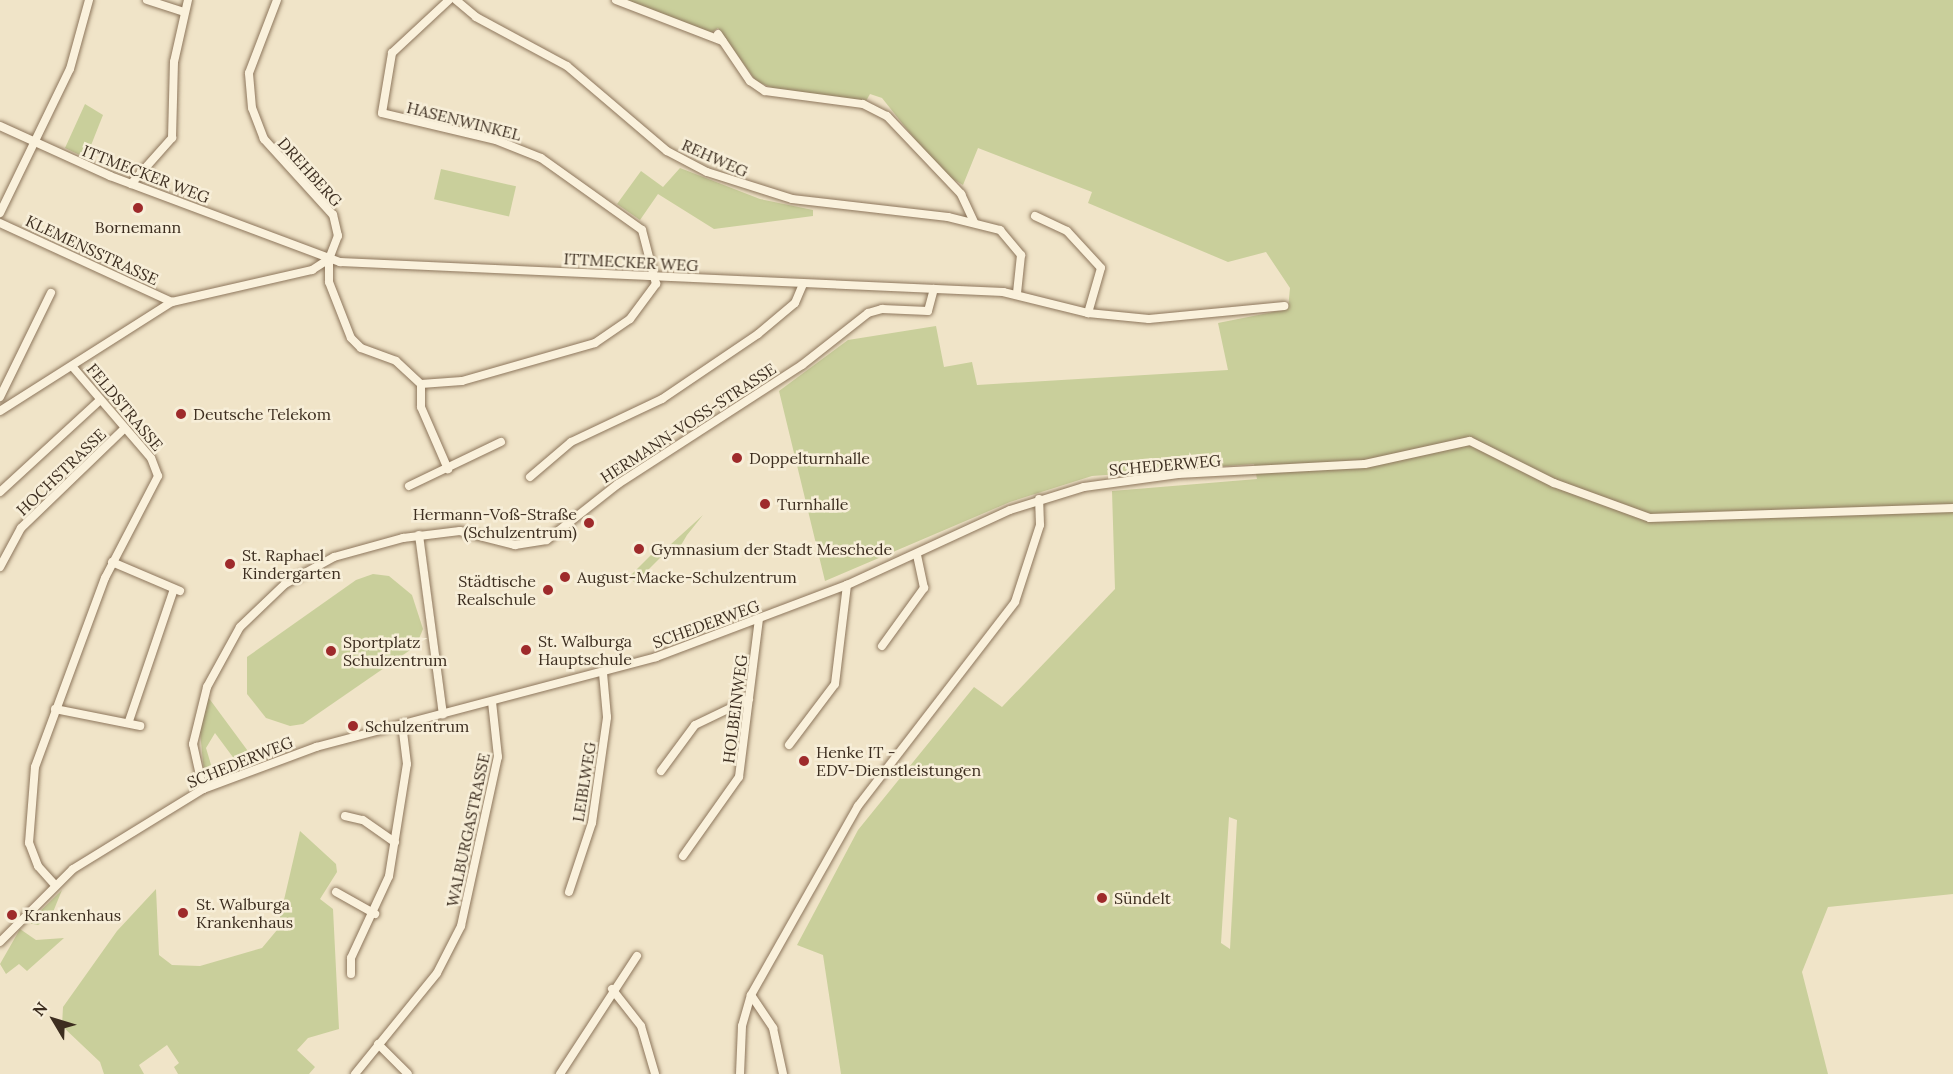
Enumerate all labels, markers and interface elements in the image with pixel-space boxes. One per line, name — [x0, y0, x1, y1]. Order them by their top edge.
street label: HASENWINKEL — [405, 97, 523, 145]
street label: DREHBERG — [274, 134, 346, 210]
street label: REHWEG — [679, 135, 751, 181]
street label: ITTMECKER WEG — [80, 141, 212, 207]
marker: Bornemann — [131, 201, 145, 215]
street label: KLEMENSSTRASSE — [23, 211, 161, 289]
place label: Bornemann — [95, 217, 181, 237]
street label: ITTMECKER WEG — [563, 249, 699, 275]
street label: FELDSTRASSE — [83, 359, 167, 455]
street label: HERMANN-VOSS-STRASSE — [597, 359, 779, 487]
place label: Deutsche Telekom — [193, 404, 331, 424]
marker: Deutsche Telekom — [174, 407, 188, 421]
street label: HOCHSTRASSE — [12, 424, 110, 520]
place label: Doppelturnhalle — [749, 448, 870, 468]
marker: Doppelturnhalle — [730, 451, 744, 465]
street label: SCHEDERWEG — [1108, 451, 1222, 479]
place label: Turnhalle — [777, 494, 848, 514]
marker: Turnhalle — [758, 497, 772, 511]
place label: Hermann-Voß-Straße (Schulzentrum) — [413, 504, 577, 542]
marker: Hermann-Voß-Straße (Schulzentrum) — [582, 516, 596, 530]
place label: Gymnasium der Stadt Meschede — [651, 539, 892, 559]
marker: Gymnasium der Stadt Meschede — [632, 542, 646, 556]
place label: St. Raphael Kindergarten — [242, 545, 341, 583]
marker: St. Raphael Kindergarten — [223, 557, 237, 571]
place label: August-Macke-Schulzentrum — [577, 567, 797, 587]
marker: August-Macke-Schulzentrum — [558, 570, 572, 584]
place label: Städtische Realschule — [457, 571, 536, 609]
marker: Städtische Realschule — [541, 583, 555, 597]
street label: SCHEDERWEG — [650, 596, 762, 652]
place label: St. Walburga Hauptschule — [538, 631, 632, 669]
place label: Sportplatz Schulzentrum — [343, 632, 447, 670]
marker: St. Walburga Hauptschule — [519, 643, 533, 657]
marker: Sportplatz Schulzentrum — [324, 644, 338, 658]
street label: HOLBEINWEG — [719, 653, 751, 765]
place label: Schulzentrum — [365, 716, 469, 736]
marker: Schulzentrum — [346, 719, 360, 733]
street label: SCHEDERWEG — [184, 732, 296, 792]
street label: LEIBLWEG — [568, 741, 600, 823]
place label: Henke IT - EDV-Dienstleistungen — [816, 742, 981, 780]
street label: WALBURGASTRASSE — [442, 751, 494, 909]
marker: Henke IT - EDV-Dienstleistungen — [797, 754, 811, 768]
place label: Sündelt — [1114, 888, 1171, 908]
marker: Sündelt — [1095, 891, 1109, 905]
place label: St. Walburga Krankenhaus — [196, 894, 293, 932]
marker: St. Walburga Krankenhaus — [174, 904, 192, 922]
place label: Krankenhaus — [24, 905, 121, 925]
marker: Krankenhaus — [5, 908, 19, 922]
north arrow — [24, 990, 84, 1050]
text: N — [28, 998, 52, 1020]

